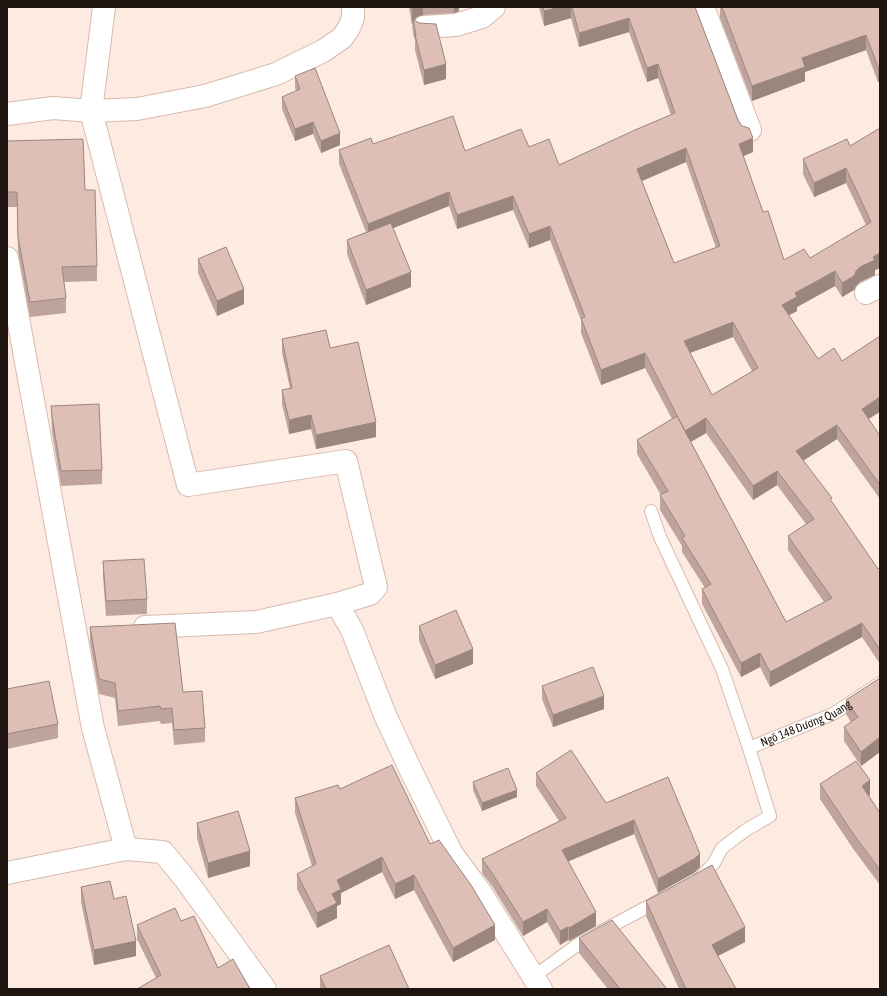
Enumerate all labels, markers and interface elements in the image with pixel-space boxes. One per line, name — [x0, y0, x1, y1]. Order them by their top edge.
street label: Ngõ 148 Dương Quang — [758, 696, 855, 750]

